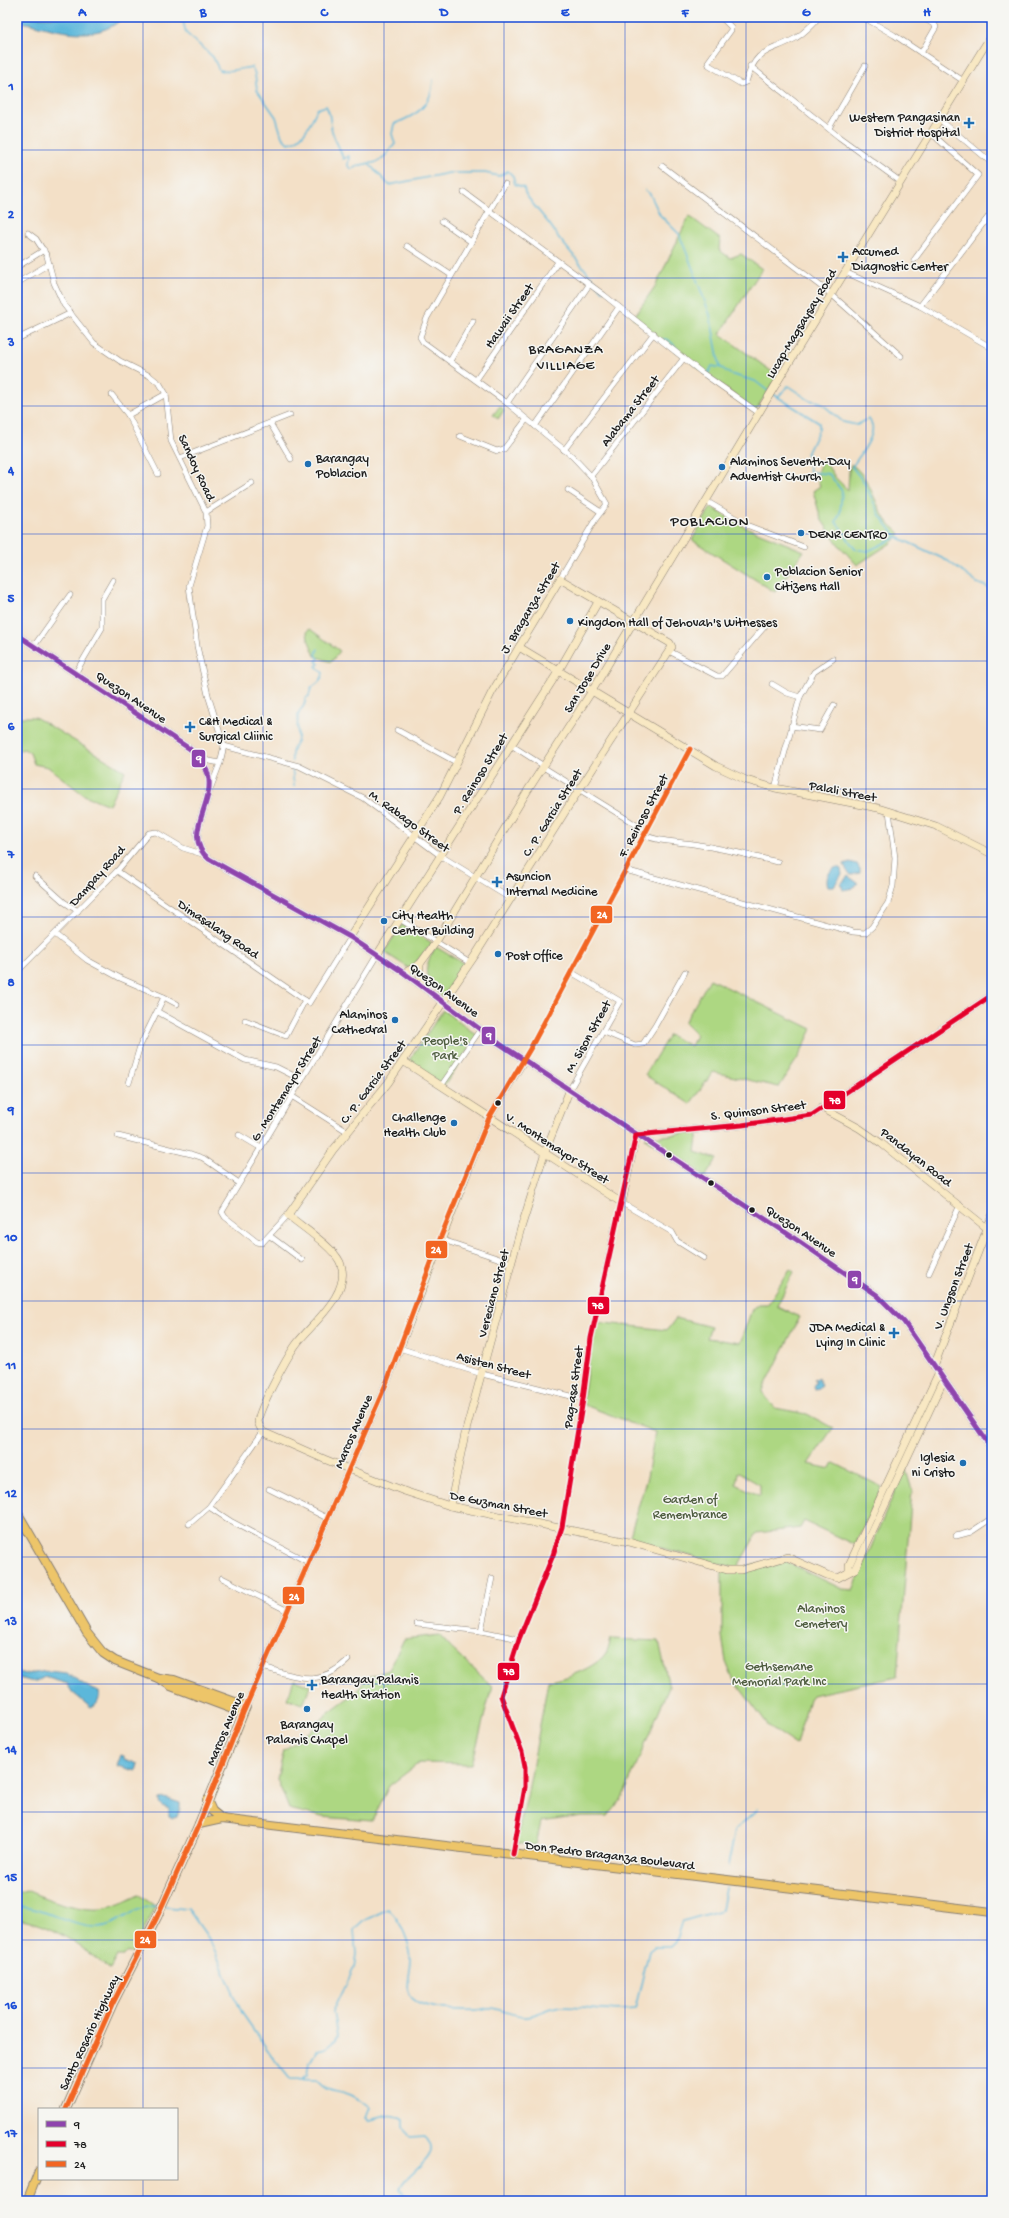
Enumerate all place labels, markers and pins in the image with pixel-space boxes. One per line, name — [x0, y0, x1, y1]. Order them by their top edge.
place label: Western Pangasinan District Hospital — [849, 111, 961, 141]
marker: Western Pangasinan District Hospital — [963, 117, 975, 129]
place label: Accumed Diagnostic Center — [851, 245, 949, 275]
marker: Accumed Diagnostic Center — [837, 251, 849, 263]
place label: Barangay Poblacion — [315, 452, 369, 482]
place label: Alaminos Seventh-Day Adventist Church — [730, 455, 851, 485]
marker: Barangay Poblacion — [303, 459, 313, 469]
marker: Alaminos Seventh-Day Adventist Church — [717, 462, 727, 472]
marker: DENR CENTRO — [796, 528, 806, 538]
place label: DENR CENTRO — [808, 528, 887, 543]
place label: Poblacion Senior Citizens Hall — [774, 565, 864, 595]
marker: Poblacion Senior Citizens Hall — [762, 572, 772, 582]
marker: Kingdom Hall of Jehovah's Witnesses — [565, 616, 575, 626]
place label: Kingdom Hall of Jehovah's Witnesses — [578, 616, 778, 631]
place label: C&H Medical & Surgical Cliinic — [199, 715, 273, 745]
marker: C&H Medical & Surgical Cliinic — [184, 721, 196, 733]
place label: Asuncion Internal Medicine — [506, 870, 598, 900]
marker: Asuncion Internal Medicine — [491, 876, 503, 888]
place label: City Health Center Building — [392, 909, 474, 939]
marker: City Health Center Building — [379, 916, 389, 926]
marker: Post Office — [493, 949, 503, 959]
place label: Post Office — [505, 949, 563, 964]
place label: Alaminos Cathedral — [331, 1008, 388, 1038]
marker: Alaminos Cathedral — [390, 1015, 400, 1025]
unlabelled marker — [493, 1098, 503, 1108]
place label: Challenge Health Club — [384, 1111, 446, 1141]
marker: Challenge Health Club — [449, 1118, 459, 1128]
unlabelled marker — [664, 1150, 674, 1160]
unlabelled marker — [706, 1178, 716, 1188]
unlabelled marker — [747, 1205, 757, 1215]
place label: JDA Medical & Lying In Clinic — [809, 1321, 886, 1351]
marker: JDA Medical & Lying In Clinic — [888, 1327, 900, 1339]
place label: Iglesia ni Cristo — [912, 1451, 956, 1481]
marker: Iglesia ni Cristo — [958, 1458, 968, 1468]
place label: Barangay Palamis Health Station — [320, 1673, 419, 1703]
marker: Barangay Palamis Health Station — [306, 1679, 318, 1691]
marker: Barangay Palamis Chapel — [302, 1704, 312, 1714]
place label: Barangay Palamis Chapel — [265, 1718, 348, 1748]

